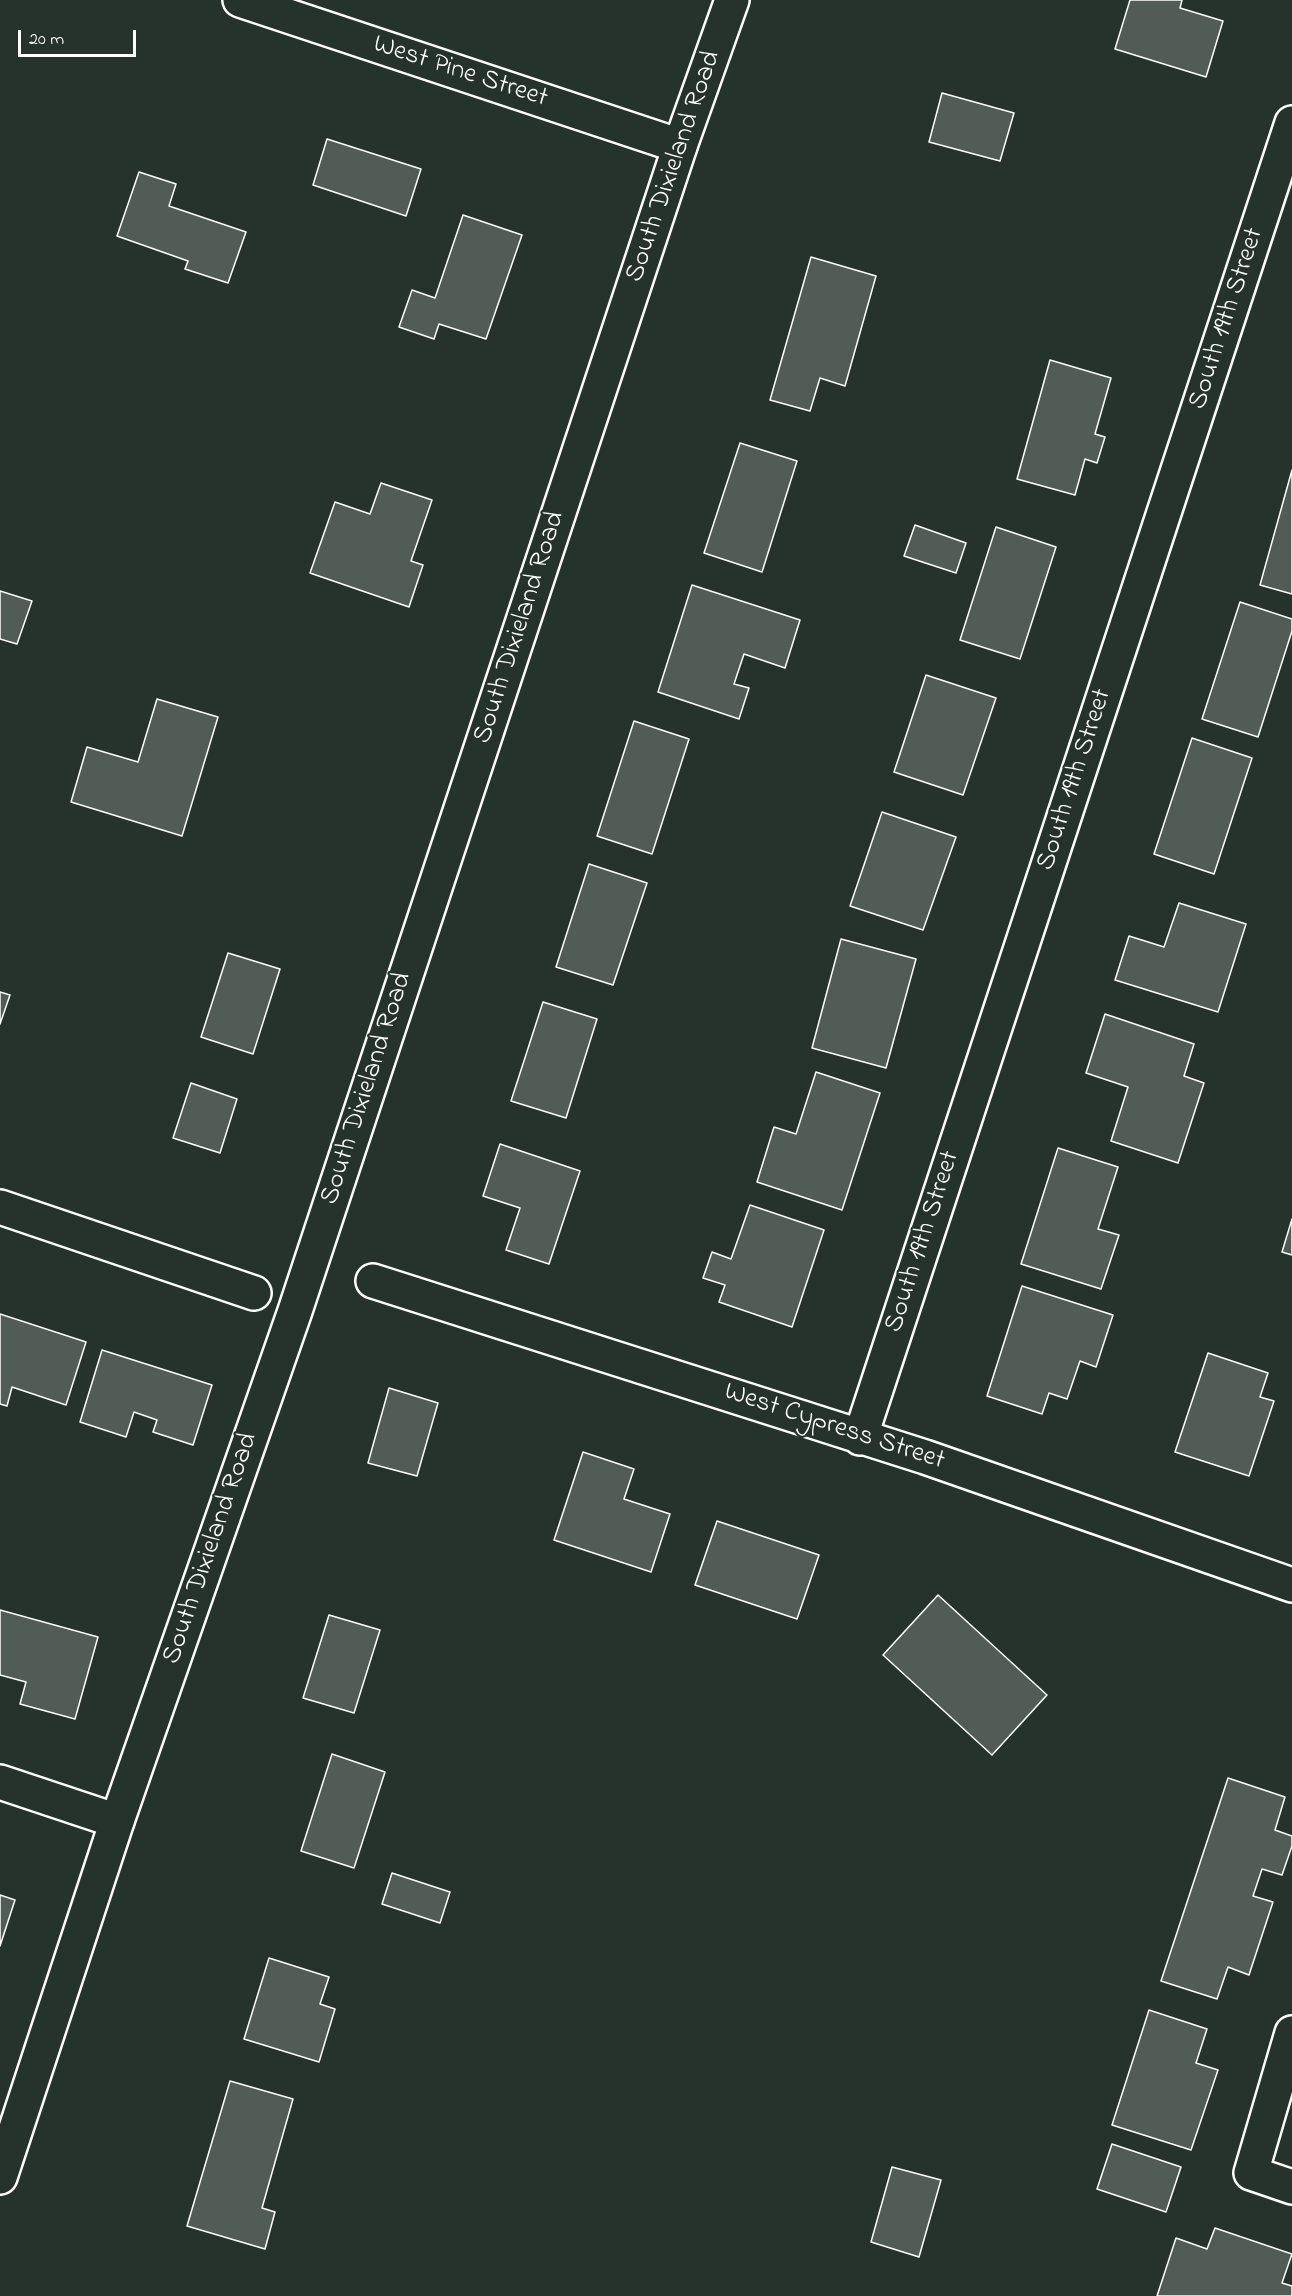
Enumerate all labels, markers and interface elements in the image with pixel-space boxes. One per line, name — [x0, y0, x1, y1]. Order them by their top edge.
scale bar — [21, 18, 140, 56]
text: 20 m — [29, 27, 64, 53]
street label: West Pine Street — [369, 30, 551, 116]
street label: South Dixieland Road — [620, 47, 730, 287]
street label: South 19th Street — [1183, 224, 1273, 414]
street label: South Dixieland Road — [468, 508, 574, 748]
street label: South 19th Street — [1031, 685, 1121, 875]
street label: South Dixieland Road — [315, 969, 421, 1209]
street label: South 19th Street — [879, 1147, 969, 1337]
street label: West Cypress Street — [720, 1377, 948, 1479]
street label: South Dixieland Road — [157, 1429, 267, 1669]

